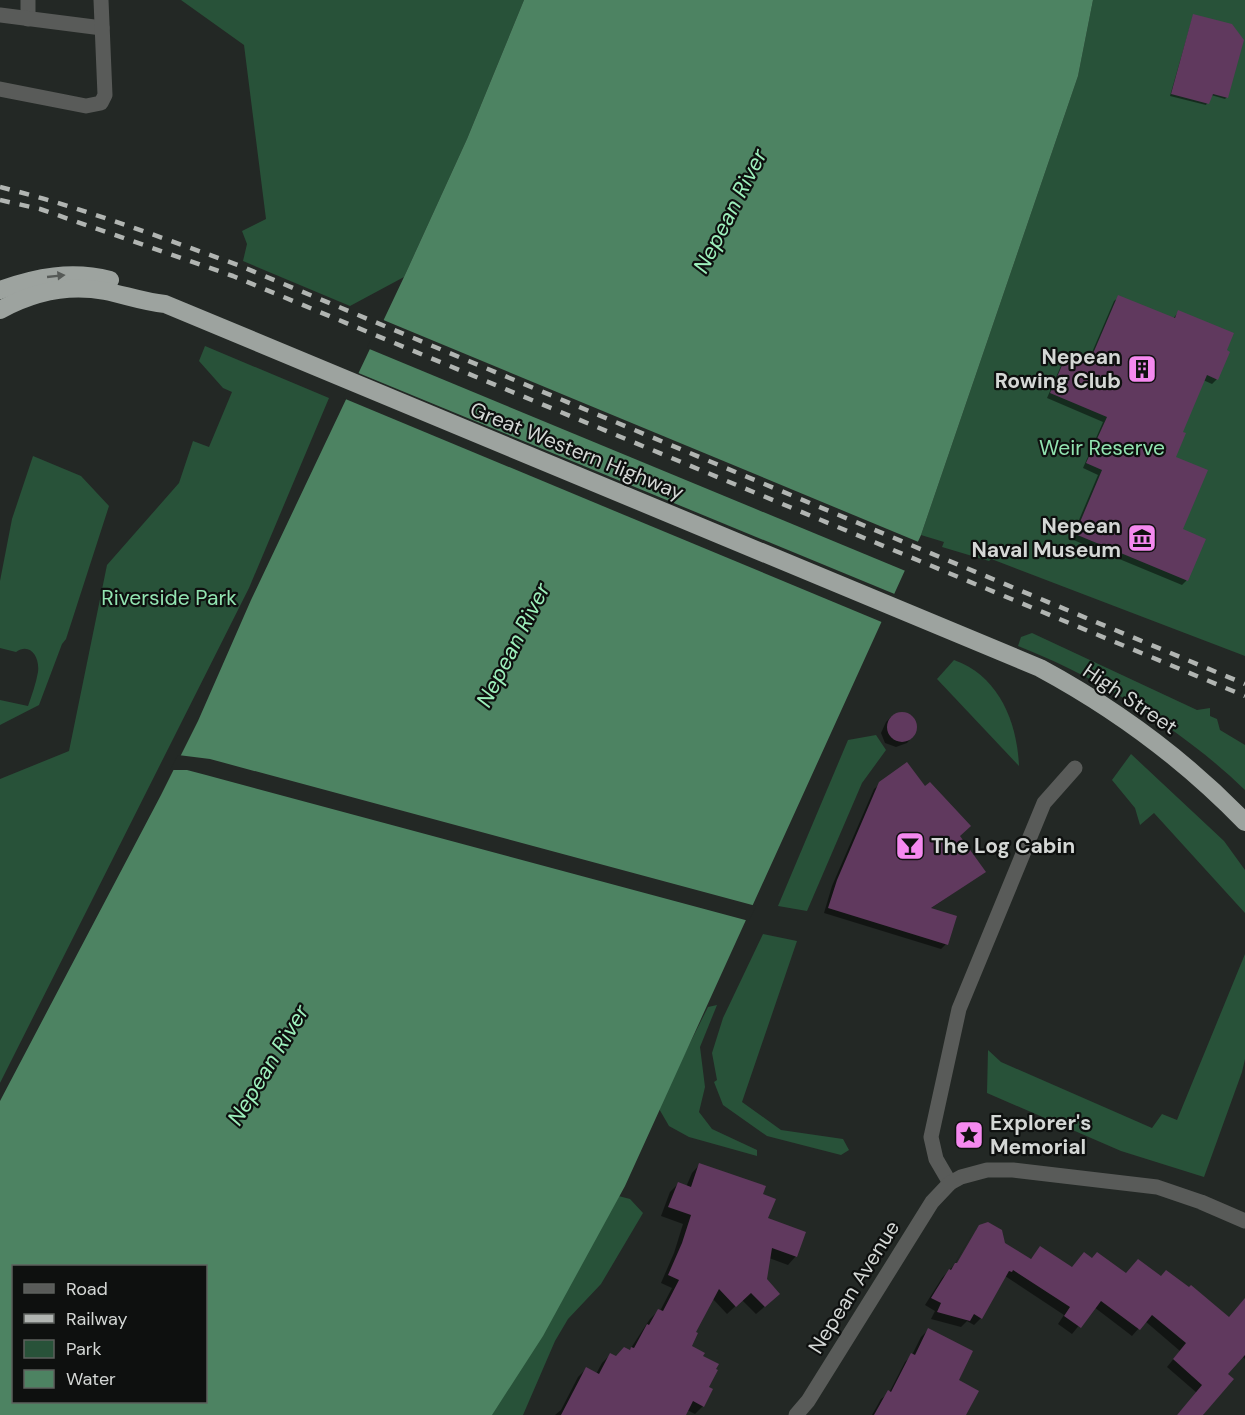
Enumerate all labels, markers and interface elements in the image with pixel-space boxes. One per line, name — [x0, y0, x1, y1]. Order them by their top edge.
water label: Nepean River — [686, 143, 774, 278]
one-way arrow — [47, 271, 66, 281]
place label: Nepean Rowing Club — [995, 343, 1121, 395]
building icon: Nepean Rowing Club — [1126, 353, 1158, 385]
street label: Great Western Highway — [466, 395, 688, 507]
park label: Weir Reserve — [1039, 434, 1165, 462]
place label: Nepean Naval Museum — [972, 512, 1121, 564]
museum icon: Nepean Naval Museum — [1126, 522, 1158, 554]
water label: Nepean River — [469, 577, 557, 712]
park label: Riverside Park — [101, 584, 237, 612]
street label: High Street — [1077, 657, 1183, 741]
bar icon: The Log Cabin — [894, 830, 926, 862]
place label: The Log Cabin — [931, 832, 1075, 860]
water label: Nepean River — [221, 999, 316, 1131]
place label: Explorer's Memorial — [990, 1109, 1091, 1161]
place icon: Explorer's Memorial — [953, 1119, 985, 1151]
street label: Nepean Avenue — [802, 1215, 906, 1359]
legend — [12, 1265, 207, 1403]
text: Road — [66, 1277, 108, 1301]
text: Railway — [66, 1307, 128, 1331]
text: Park — [66, 1337, 102, 1361]
text: Water — [66, 1367, 116, 1391]

